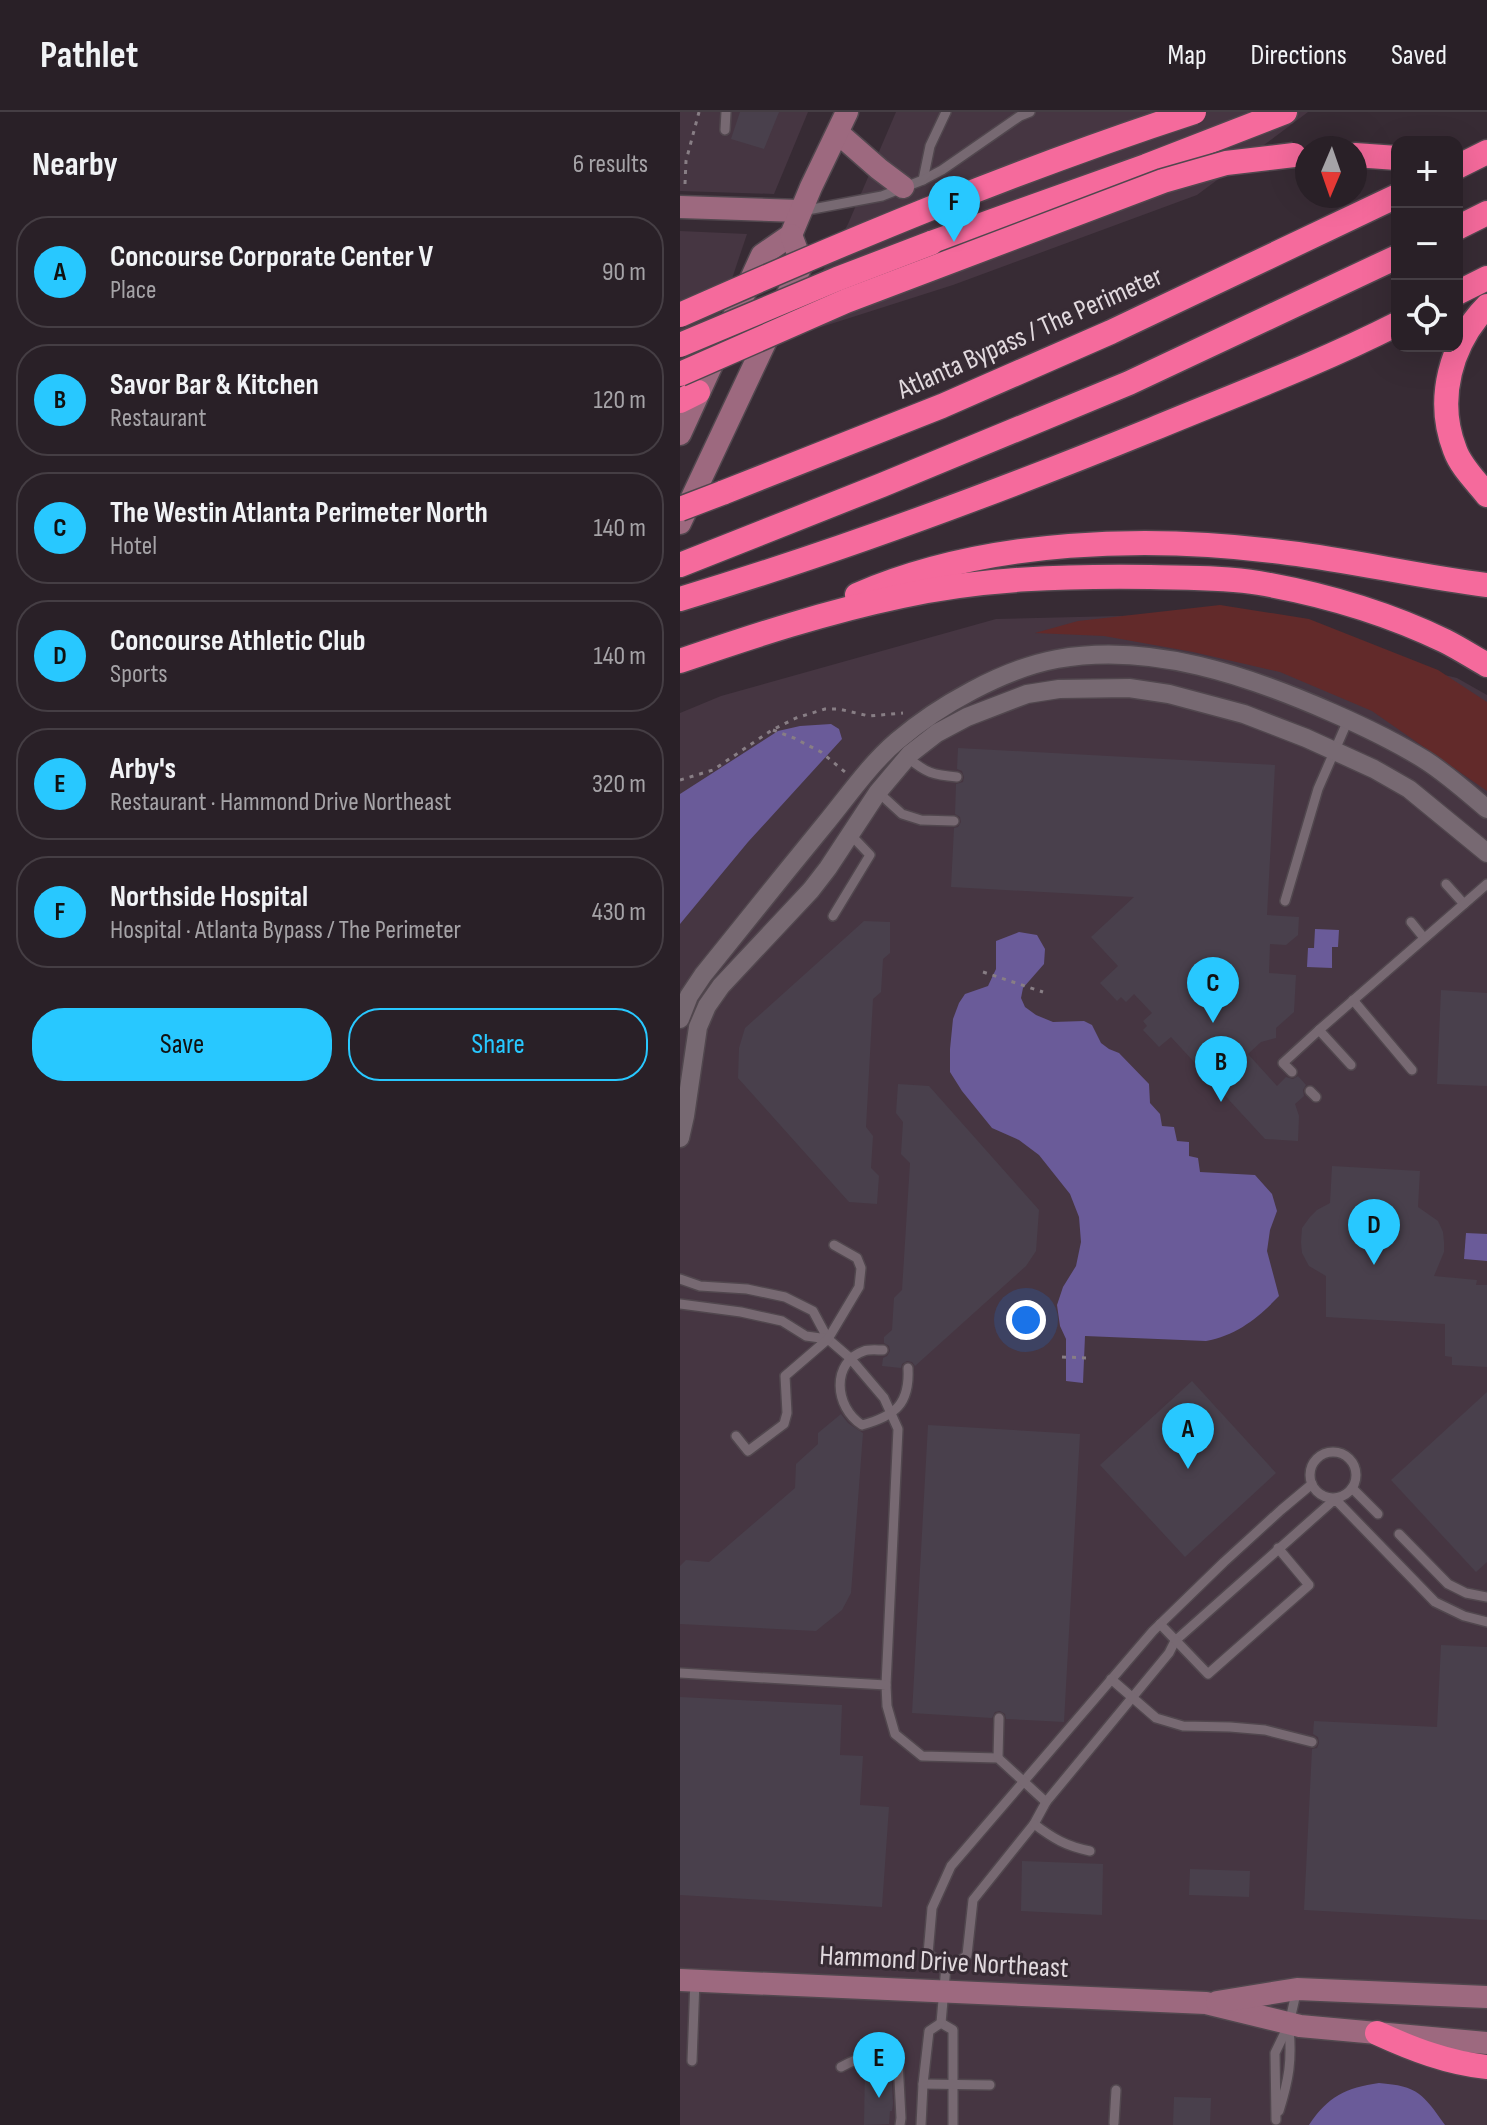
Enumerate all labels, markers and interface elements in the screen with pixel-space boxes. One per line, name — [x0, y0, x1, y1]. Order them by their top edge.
text: Pathlet — [40, 33, 138, 78]
text: Map — [1168, 39, 1207, 72]
text: Directions — [1251, 39, 1347, 72]
text: Saved — [1391, 39, 1447, 72]
north arrow — [1295, 136, 1367, 208]
map controls — [1391, 136, 1463, 352]
button: + — [1391, 136, 1463, 208]
text: Nearby — [32, 144, 118, 185]
text: 6 results — [573, 149, 648, 180]
pin: F — [928, 176, 980, 242]
button: − — [1391, 208, 1463, 280]
text: Concourse Corporate Center V — [110, 239, 433, 275]
text: A — [54, 257, 66, 288]
text: 90 m — [602, 257, 646, 288]
street label: Atlanta Bypass / The Perimeter — [892, 260, 1168, 407]
text: Place — [110, 275, 157, 306]
button: locate — [1391, 280, 1463, 352]
text: Savor Bar & Kitchen — [110, 367, 319, 403]
text: B — [54, 385, 66, 416]
text: 120 m — [593, 385, 646, 416]
text: Restaurant — [110, 403, 206, 434]
text: The Westin Atlanta Perimeter North — [110, 495, 488, 531]
text: C — [53, 513, 67, 544]
text: 140 m — [594, 513, 646, 544]
text: Hotel — [110, 531, 157, 562]
text: Concourse Athletic Club — [110, 623, 366, 659]
text: D — [53, 641, 67, 672]
text: 140 m — [594, 641, 646, 672]
text: Sports — [110, 659, 168, 690]
text: Arby's — [110, 751, 176, 787]
text: E — [54, 769, 66, 800]
text: 320 m — [592, 769, 646, 800]
text: Restaurant · Hammond Drive Northeast — [110, 787, 452, 818]
text: Northside Hospital — [110, 879, 308, 915]
text: F — [55, 897, 65, 928]
text: 430 m — [592, 897, 646, 928]
text: Hospital · Atlanta Bypass / The Perimeter — [110, 915, 461, 946]
pin: C — [1187, 957, 1239, 1023]
button: Save — [32, 1008, 332, 1081]
button: Share — [348, 1008, 648, 1081]
pin: B — [1195, 1036, 1247, 1102]
pin: D — [1348, 1199, 1400, 1265]
your location — [1006, 1300, 1046, 1340]
pin: A — [1162, 1403, 1214, 1469]
street label: Hammond Drive Northeast — [819, 1939, 1069, 1985]
pin: E — [853, 2032, 905, 2098]

